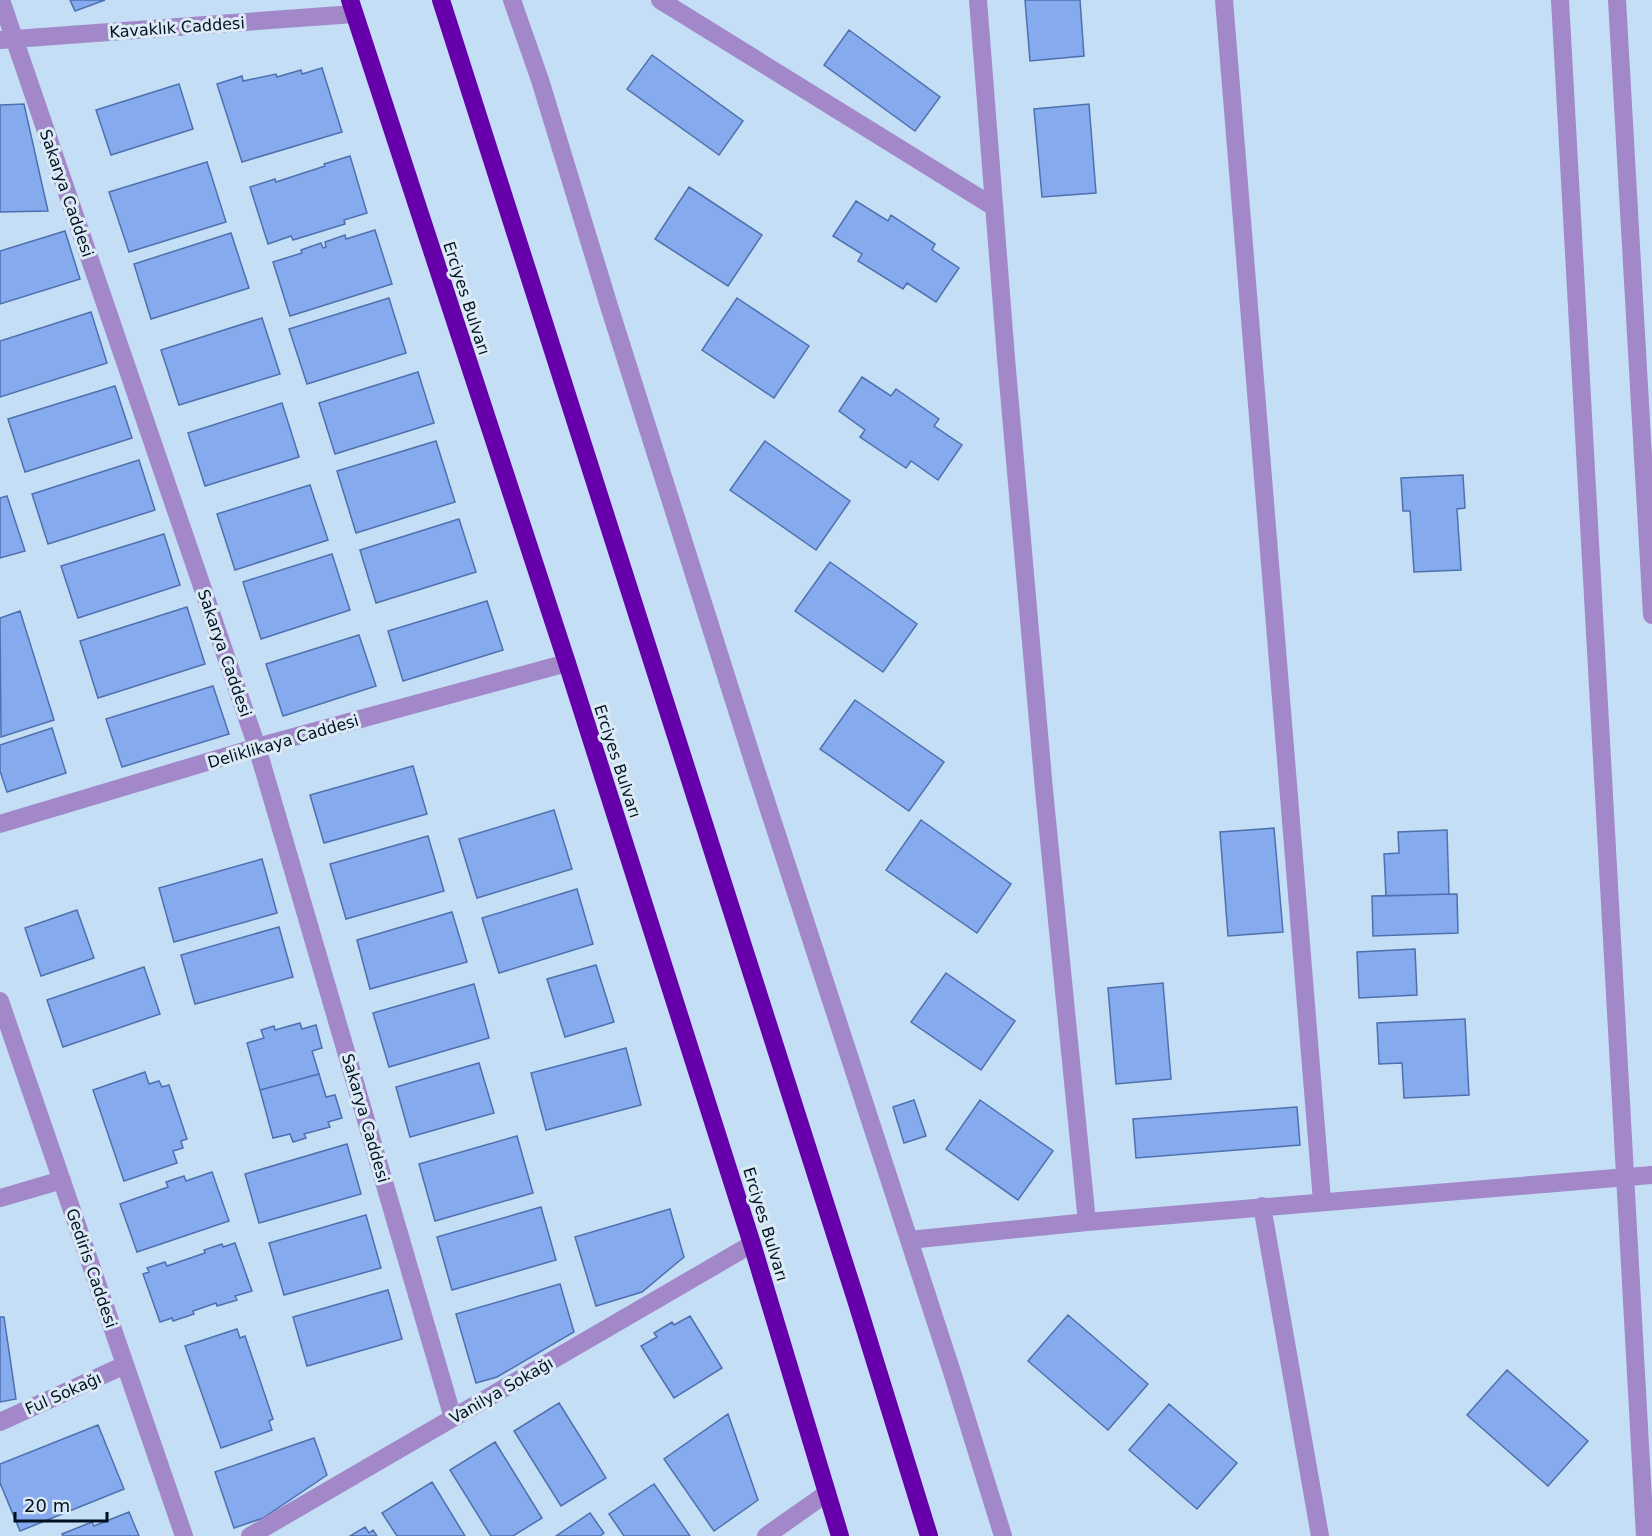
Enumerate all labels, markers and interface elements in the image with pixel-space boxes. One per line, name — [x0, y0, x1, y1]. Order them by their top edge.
street label: Kavaklık Caddesi — [109, 13, 245, 42]
street label: Sakarya Caddesi — [36, 127, 97, 259]
street label: Erciyes Bulvarı — [439, 239, 494, 357]
street label: Sakarya Caddesi — [194, 587, 255, 719]
street label: Erciyes Bulvarı — [590, 702, 645, 820]
street label: Deliklikaya Caddesi — [205, 711, 361, 772]
street label: Sakarya Caddesi — [338, 1051, 393, 1185]
street label: Erciyes Bulvarı — [739, 1165, 792, 1283]
street label: Gediris Caddesi — [62, 1206, 121, 1330]
street label: Vanilya Sokağı — [446, 1353, 556, 1428]
street label: Ful Sokağı — [22, 1368, 104, 1419]
scale bar — [15, 1485, 106, 1523]
text: 20 m — [24, 1495, 70, 1516]

